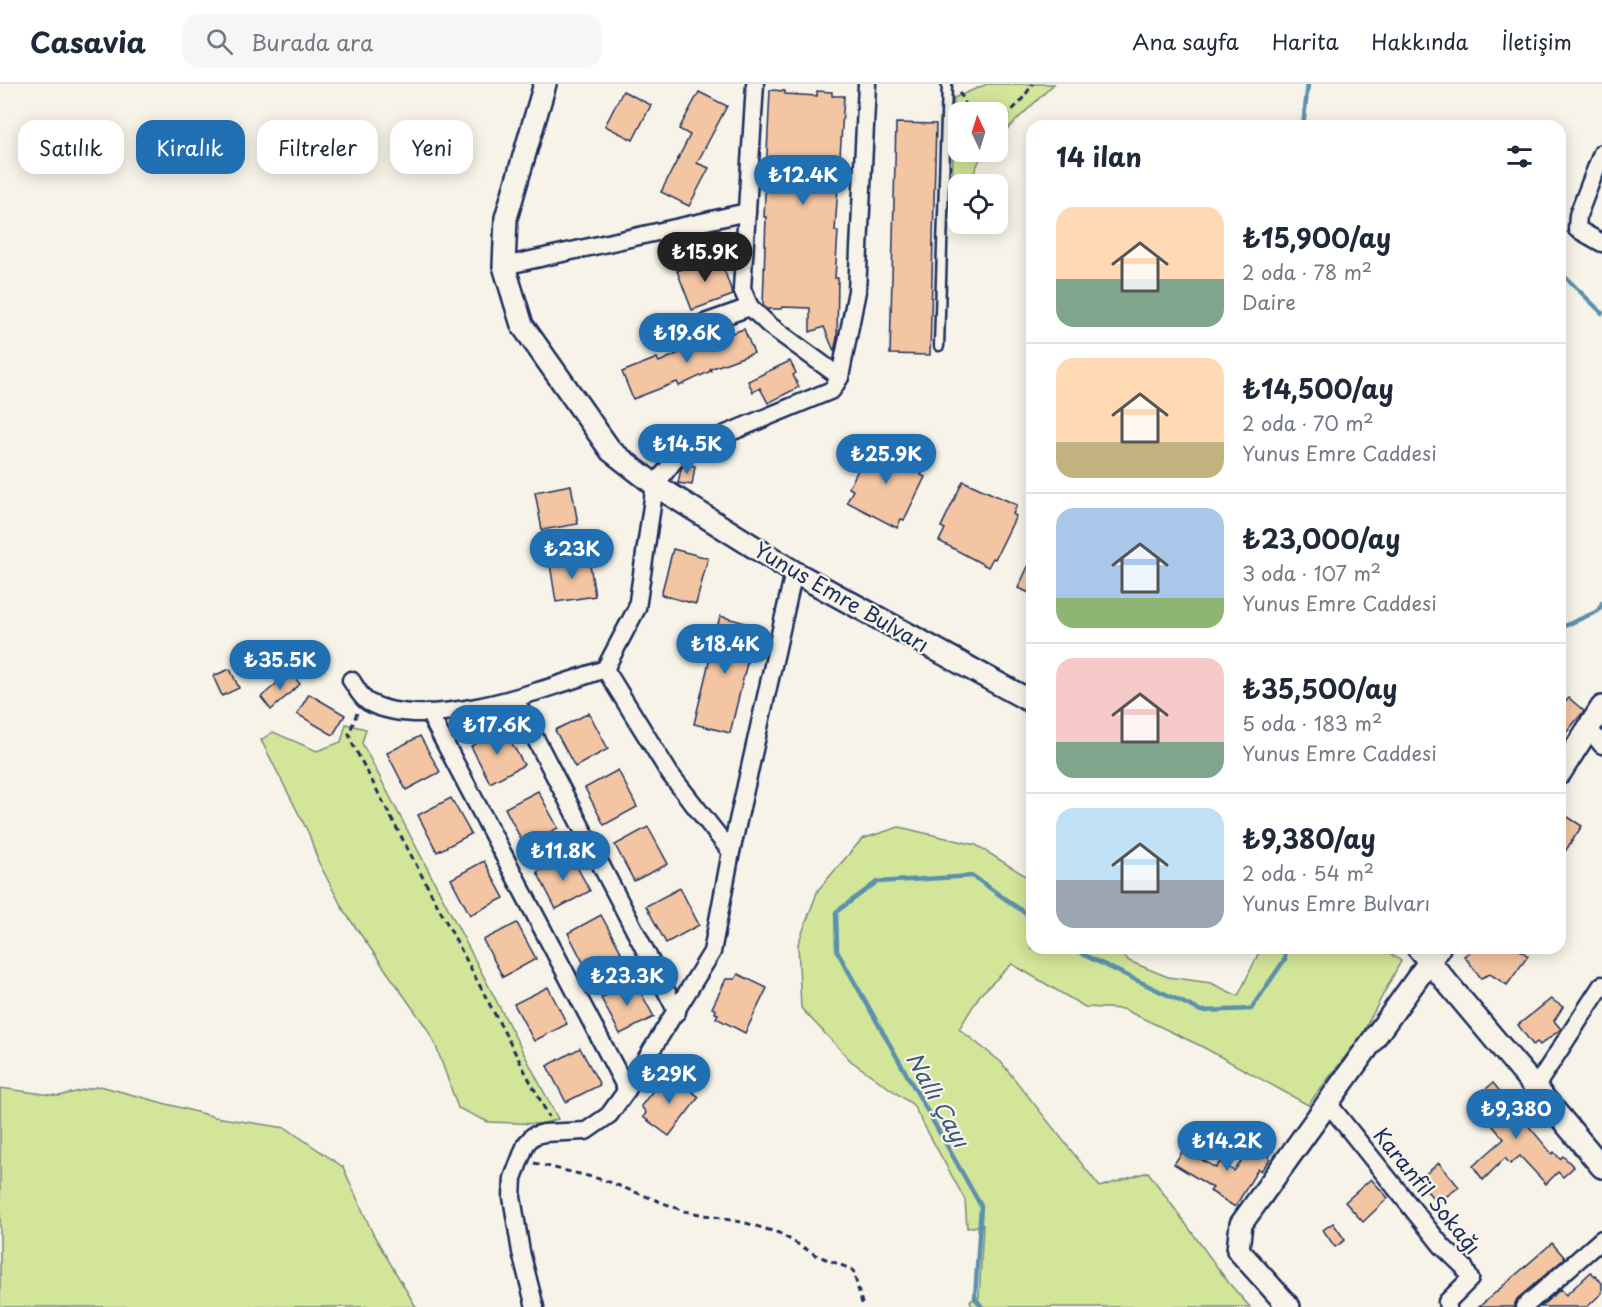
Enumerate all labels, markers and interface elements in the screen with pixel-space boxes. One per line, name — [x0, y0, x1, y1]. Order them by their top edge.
search box — [182, 14, 602, 68]
text: Casavia — [30, 20, 146, 63]
icon: search — [203, 25, 236, 58]
text: Burada ara — [251, 25, 373, 58]
text: Ana sayfa — [1132, 25, 1239, 57]
text: Harita — [1272, 25, 1339, 57]
text: Hakkında — [1372, 25, 1468, 57]
text: İletişim — [1501, 25, 1572, 57]
north arrow — [948, 102, 1008, 162]
map controls — [948, 102, 1008, 234]
chip: Satılık — [18, 120, 124, 174]
chip: Kiralık — [136, 120, 245, 174]
chip: Filtreler — [257, 120, 378, 174]
chip: Yeni — [390, 120, 473, 174]
text: 14 ilan — [1056, 137, 1142, 176]
icon: filters — [1503, 140, 1536, 173]
pin: ₺12.4K — [754, 155, 852, 206]
text: ₺12.4K — [768, 159, 838, 189]
button: locate — [948, 174, 1008, 234]
text: ₺15,900/ay — [1242, 218, 1391, 257]
icon: home — [1104, 231, 1176, 303]
pin: ₺15.9K — [656, 232, 754, 283]
text: ₺15.9K — [671, 236, 739, 266]
text: 2 oda · 78 m² — [1242, 257, 1372, 287]
text: Daire — [1242, 287, 1296, 317]
pin: ₺19.6K — [638, 313, 736, 364]
text: ₺19.6K — [653, 317, 721, 347]
text: ₺14,500/ay — [1242, 369, 1394, 408]
icon: home — [1104, 382, 1176, 454]
text: 2 oda · 70 m² — [1242, 408, 1374, 438]
pin: ₺14.5K — [638, 424, 736, 475]
text: ₺14.5K — [652, 428, 722, 458]
pin: ₺25.9K — [837, 434, 935, 485]
text: ₺25.9K — [850, 438, 922, 468]
text: Yunus Emre Caddesi — [1242, 438, 1437, 468]
text: ₺23,000/ay — [1242, 519, 1400, 558]
pin: ₺23K — [536, 529, 608, 580]
icon: home — [1104, 532, 1176, 604]
text: ₺23K — [544, 533, 600, 563]
street label: Yunus Emre Bulvarı — [748, 533, 936, 659]
text: 3 oda · 107 m² — [1242, 558, 1381, 588]
text: Yunus Emre Caddesi — [1242, 588, 1437, 618]
pin: ₺18.4K — [676, 624, 774, 675]
text: ₺18.4K — [690, 628, 760, 658]
pin: ₺35.5K — [231, 640, 329, 691]
text: ₺35.5K — [244, 644, 316, 674]
text: ₺35,500/ay — [1242, 669, 1397, 708]
icon: home — [1104, 682, 1176, 754]
pin: ₺17.6K — [448, 705, 546, 756]
text: 5 oda · 183 m² — [1242, 708, 1382, 738]
text: ₺17.6K — [462, 709, 532, 739]
text: Yunus Emre Caddesi — [1242, 738, 1437, 768]
text: ₺9,380/ay — [1242, 819, 1376, 858]
pin: ₺11.8K — [514, 831, 612, 882]
icon: home — [1104, 832, 1176, 904]
text: ₺11.8K — [530, 835, 596, 865]
text: 2 oda · 54 m² — [1242, 858, 1374, 888]
text: Yunus Emre Bulvarı — [1242, 888, 1430, 918]
pin: ₺23.3K — [578, 956, 676, 1007]
text: ₺23.3K — [590, 960, 664, 990]
water label: Nallı Çayı — [899, 1045, 980, 1154]
pin: ₺29K — [633, 1054, 705, 1105]
text: ₺29K — [641, 1058, 697, 1088]
pin: ₺9,380 — [1467, 1089, 1565, 1140]
text: ₺9,380 — [1480, 1093, 1552, 1123]
street label: Karanfil Sokağı — [1367, 1120, 1489, 1260]
pin: ₺14.2K — [1178, 1121, 1276, 1172]
text: ₺14.2K — [1192, 1125, 1262, 1155]

